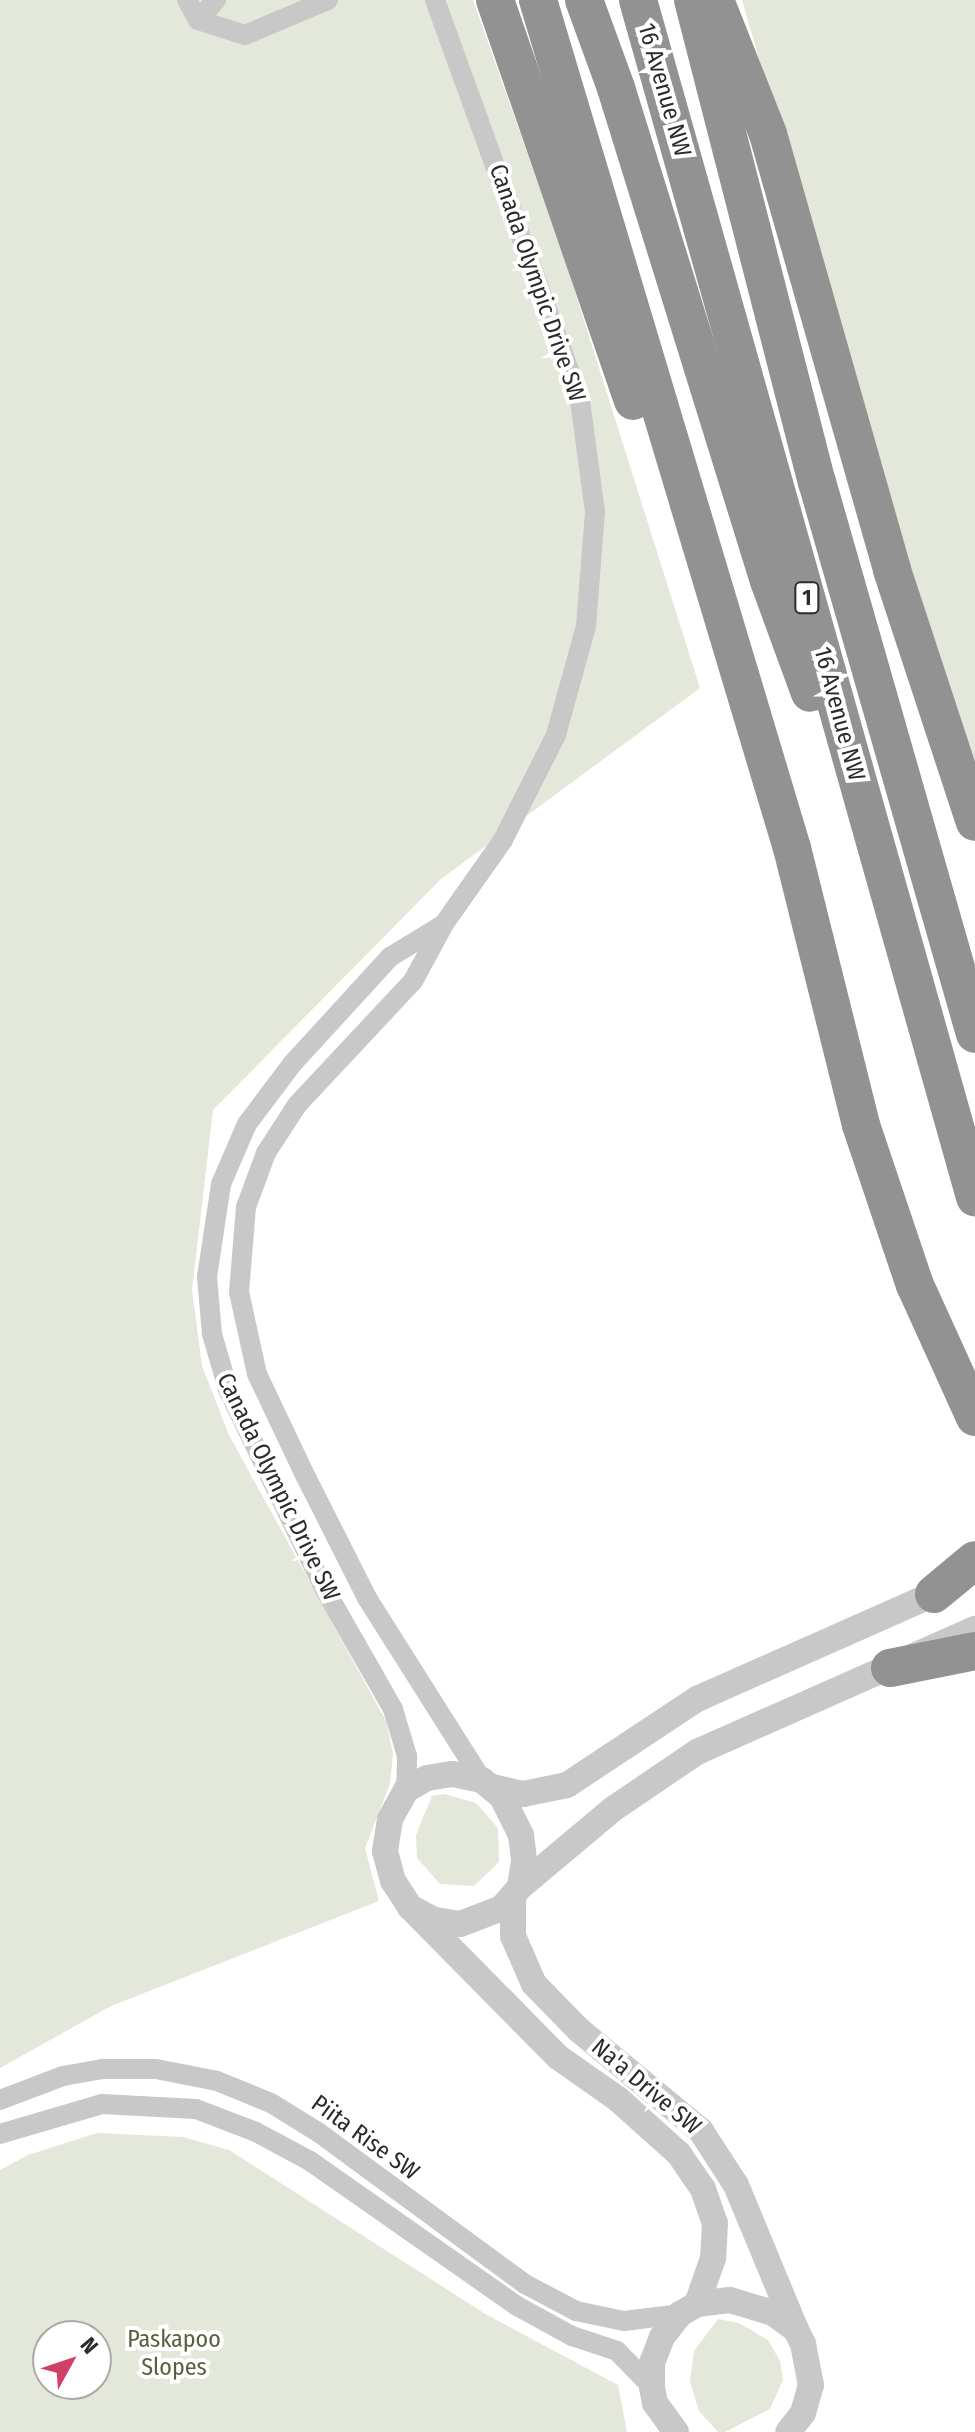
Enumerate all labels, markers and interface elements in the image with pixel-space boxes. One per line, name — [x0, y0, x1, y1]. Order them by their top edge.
street label: 16 Avenue NW — [631, 20, 697, 160]
street label: Canada Olympic Drive SW — [483, 160, 591, 406]
road number: 1 — [793, 580, 821, 616]
street label: 16 Avenue NW — [807, 644, 871, 784]
street label: Canada Olympic Drive SW — [210, 1369, 346, 1605]
street label: Na'a Drive SW — [585, 2033, 707, 2141]
street label: Piita Rise SW — [305, 2089, 425, 2187]
north arrow — [32, 2320, 112, 2400]
park label: Paskapoo Slopes — [127, 2326, 221, 2382]
text: N — [75, 2332, 104, 2359]

